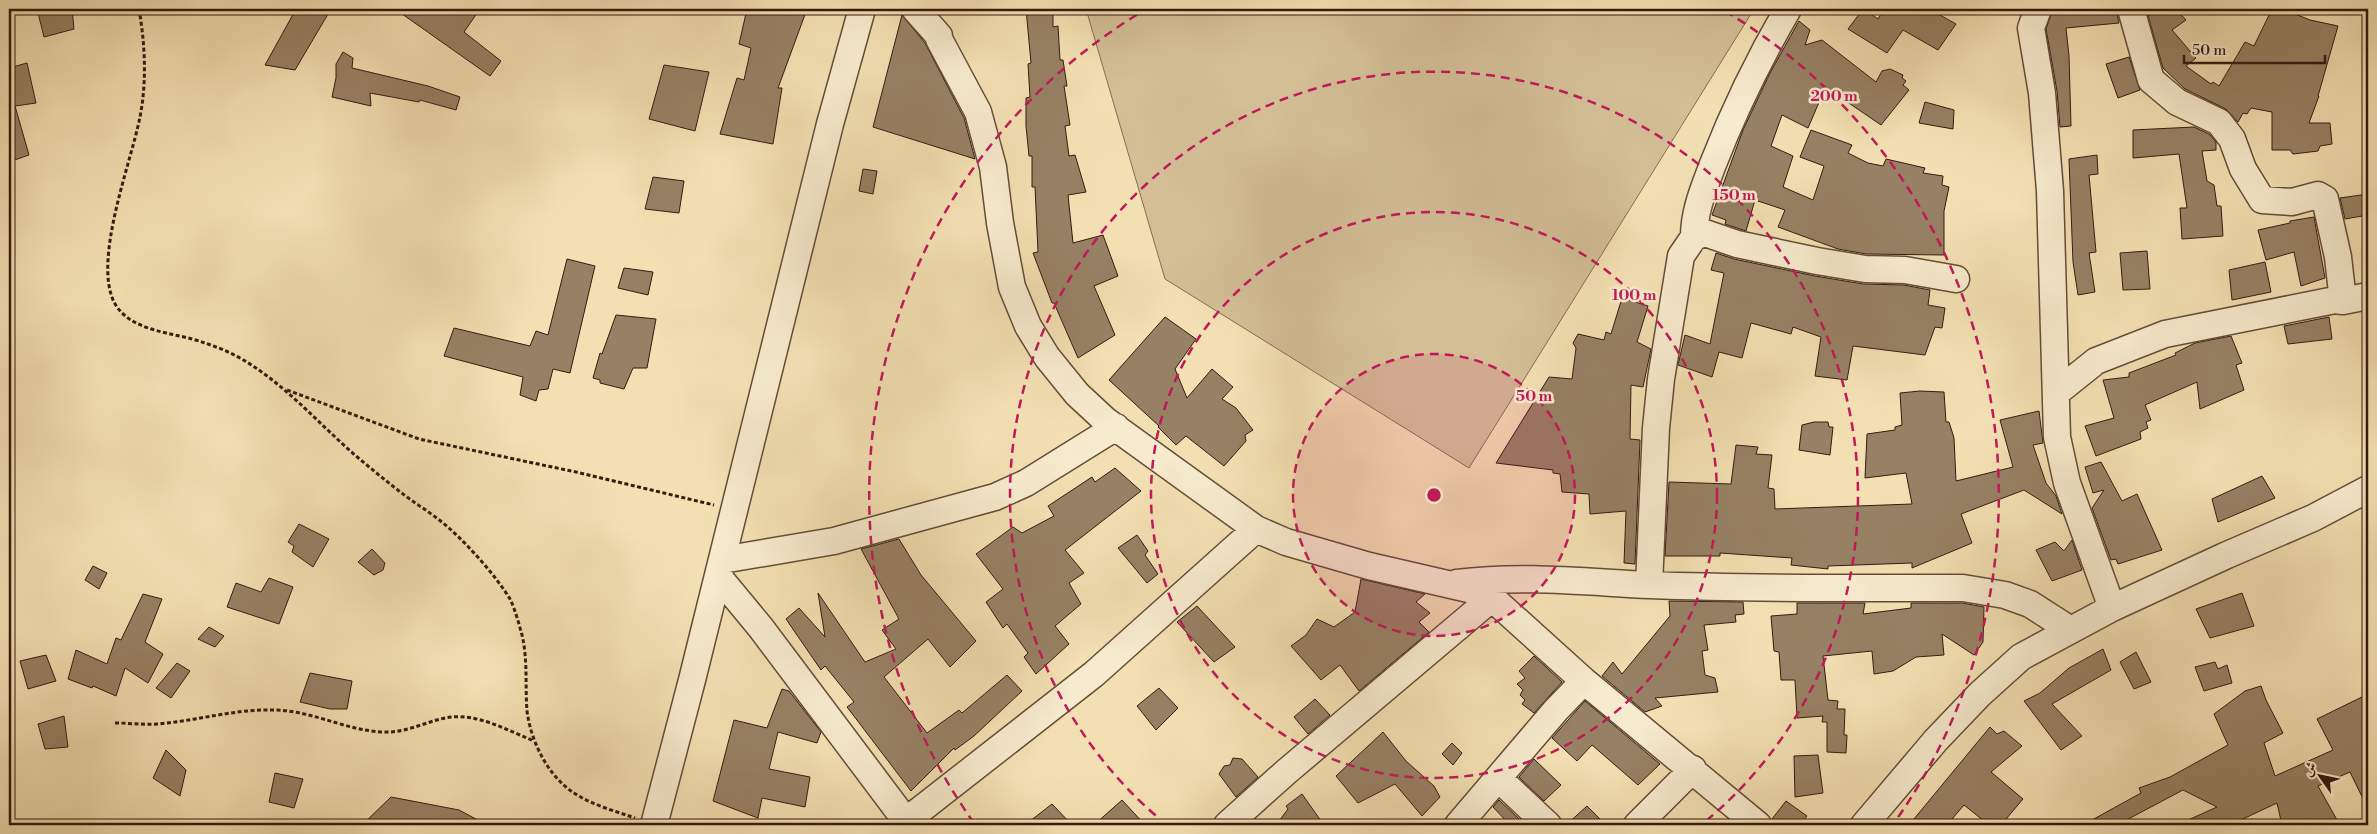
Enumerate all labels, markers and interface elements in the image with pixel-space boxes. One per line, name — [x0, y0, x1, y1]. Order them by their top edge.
scale bar — [2184, 32, 2326, 64]
text: 50 m — [2192, 41, 2226, 60]
text: 200 m — [1810, 87, 1858, 106]
text: 150 m — [1712, 186, 1756, 205]
text: 100 m — [1612, 286, 1657, 305]
text: 50 m — [1516, 387, 1552, 406]
centre of rings — [1425, 486, 1443, 504]
north arrow — [2294, 752, 2344, 802]
text: ش — [2299, 759, 2321, 780]

